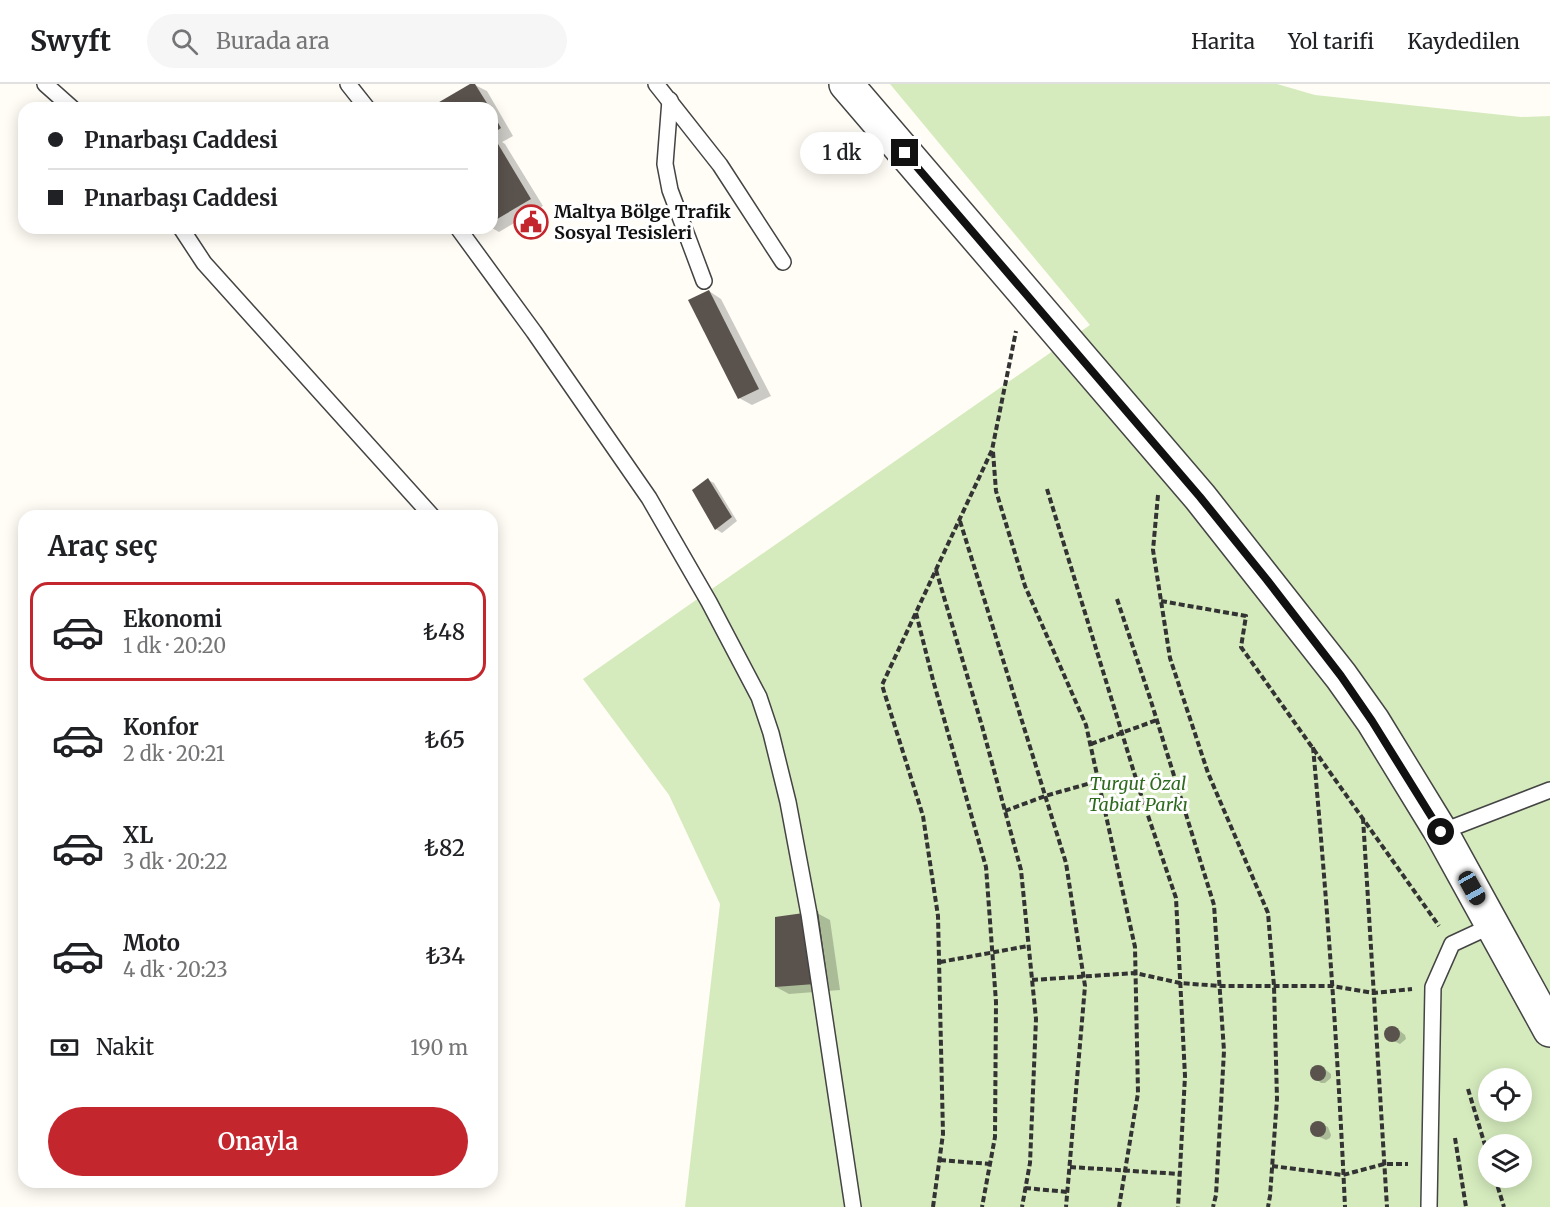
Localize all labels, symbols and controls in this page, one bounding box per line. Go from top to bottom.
search box [147,14,567,68]
text: Swyft [30,23,111,59]
icon: search [168,25,201,58]
text: Burada ara [216,27,330,55]
text: Harita [1191,28,1255,55]
text: Yol tarifi [1288,28,1374,55]
text: Kaydedilen [1407,28,1520,55]
text: Pınarbaşı Caddesi [84,126,278,154]
callout: 1 dk [800,132,884,174]
route end [891,139,918,166]
text: 1 dk [823,140,861,165]
text: Pınarbaşı Caddesi [84,184,278,212]
place label: Maltya Bölge Trafik Sosyal Tesisleri [554,200,731,244]
public building icon: Maltya Bölge Trafik Sosyal Tesisleri [513,204,549,240]
text: Araç seç [48,529,158,563]
icon: car [51,605,105,659]
text: Ekonomi [123,605,222,633]
text: ₺48 [423,618,465,646]
text: 1 dk · 20:20 [123,633,226,658]
icon: car [51,713,105,767]
text: Konfor [123,713,199,741]
text: ₺65 [425,726,465,754]
text: 2 dk · 20:21 [123,741,225,766]
park label: Turgut Özal Tabiat Parkı [1088,772,1188,816]
route start [1427,818,1454,845]
icon: car [51,821,105,875]
text: XL [123,821,153,849]
text: ₺82 [424,834,465,862]
text: 3 dk · 20:22 [123,849,228,874]
car [1455,868,1489,908]
icon: car [51,929,105,983]
text: Moto [123,929,180,957]
text: ₺34 [425,942,465,970]
text: 4 dk · 20:23 [123,957,228,982]
icon: cash [48,1031,81,1064]
text: Nakit [96,1033,154,1061]
text: 190 m [410,1035,468,1060]
map controls [1478,1068,1532,1188]
button: locate [1478,1068,1532,1122]
button: Onayla [48,1107,468,1176]
button: layers [1478,1134,1532,1188]

